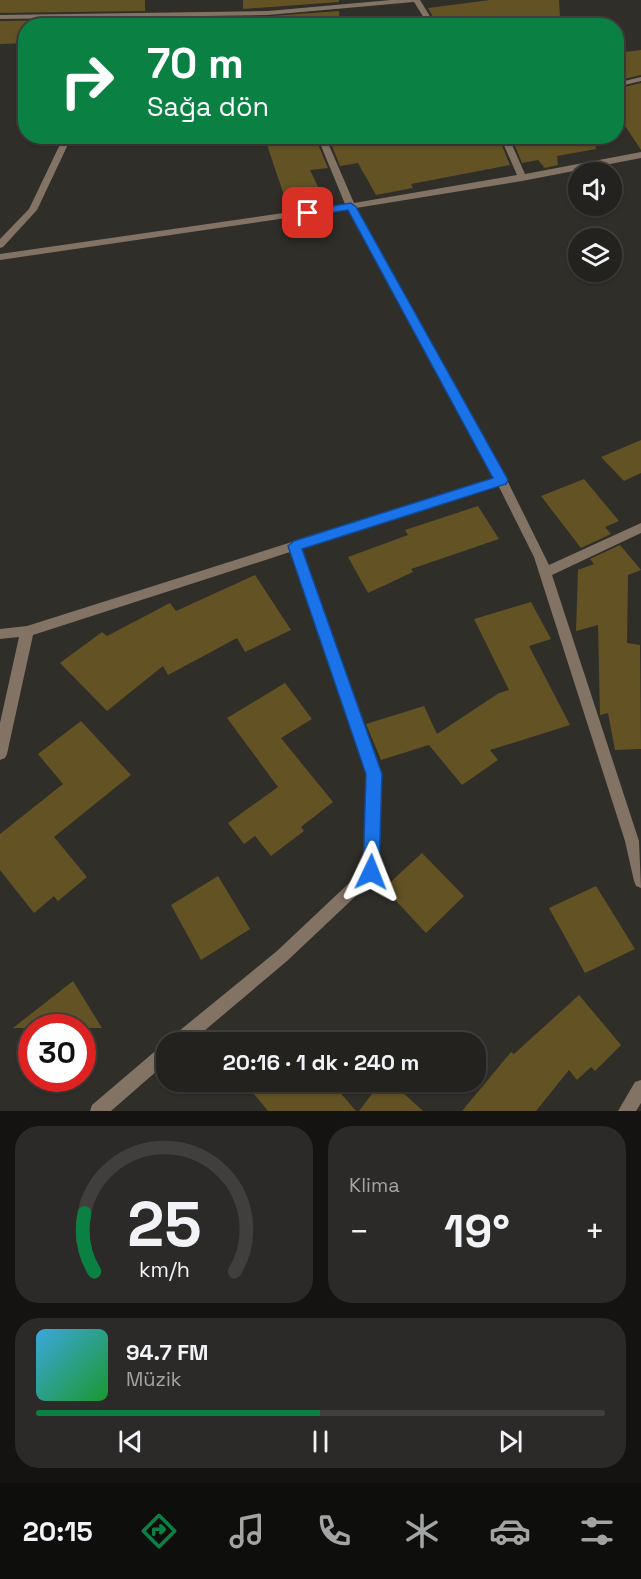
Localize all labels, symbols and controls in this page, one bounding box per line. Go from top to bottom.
text: 70 m [147,37,244,90]
icon: right [48,42,126,120]
text: Sağa dön [147,89,269,124]
map controls [568,162,622,282]
button: sound [568,162,622,216]
pin [282,187,333,238]
icon: arrive [291,196,324,229]
button: layers [568,228,622,282]
position arrow [339,840,403,904]
speed limit sign: 30 [18,1014,96,1092]
text: 20:16 · 1 dk · 240 m [223,1048,419,1076]
text: Klima [349,1172,400,1198]
text: 25 [127,1185,201,1264]
text: 19° [444,1203,510,1260]
text: − [349,1211,369,1253]
text: + [585,1211,605,1253]
text: km/h [138,1256,190,1283]
text: 94.7 FM [126,1338,208,1366]
text: Müzik [126,1366,182,1392]
icon: previous [114,1425,147,1458]
icon: pause [304,1425,337,1458]
icon: next [494,1425,527,1458]
icon: directions [138,1510,180,1552]
icon: music [226,1510,268,1552]
icon: phone [313,1510,355,1552]
icon: climate [401,1510,443,1552]
icon: car [489,1510,531,1552]
icon: filters [576,1510,618,1552]
text: 20:15 [23,1514,93,1549]

